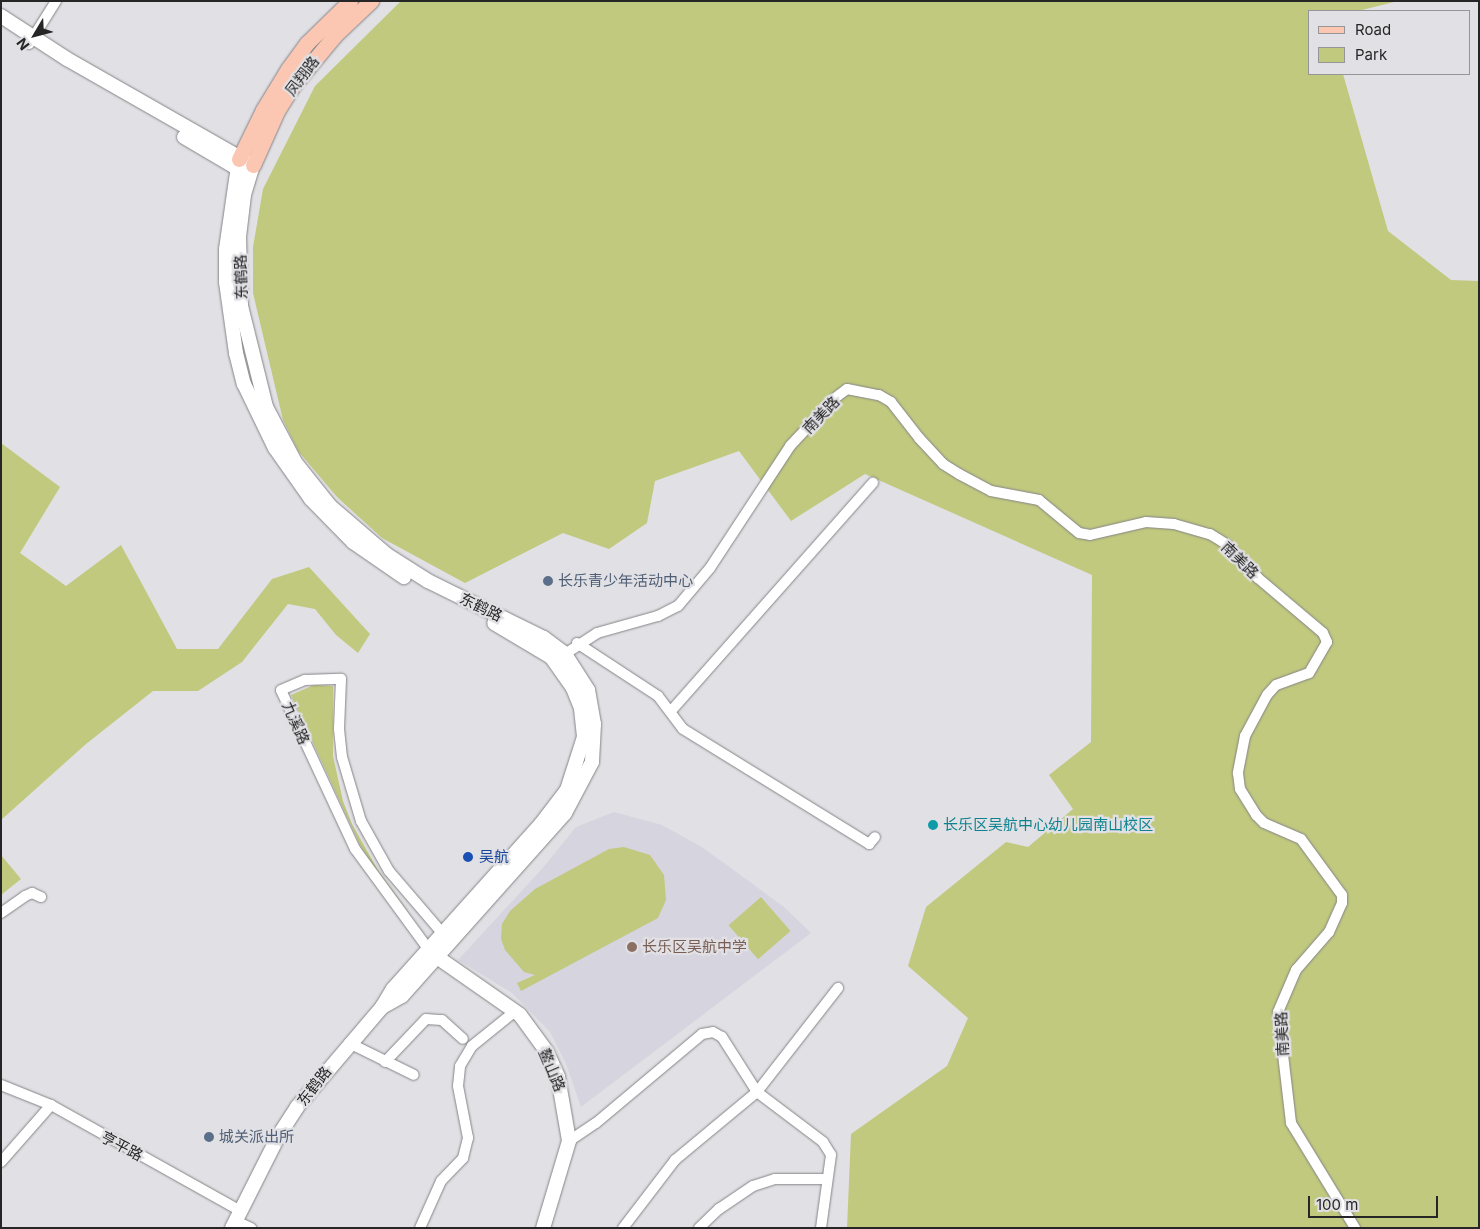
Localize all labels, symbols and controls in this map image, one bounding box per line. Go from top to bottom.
north arrow [10,10,60,60]
legend [1308,10,1470,75]
text: Road [1355,20,1391,39]
text: N [13,35,33,54]
text: Park [1355,45,1387,64]
street label: 凤翔路 [281,53,323,99]
street label: 东鹤路 [231,254,251,300]
street label: 南美路 [799,393,843,437]
street label: 南美路 [1218,538,1262,582]
place label: 长乐青少年活动中心 [558,572,693,590]
marker: 长乐青少年活动中心 [542,575,554,587]
street label: 东鹤路 [457,589,505,625]
street label: 九溪路 [279,699,313,747]
place label: 长乐区吴航中心幼儿园南山校区 [943,816,1153,834]
marker: 长乐区吴航中心幼儿园南山校区 [927,819,939,831]
place label: 吴航 [479,848,509,866]
marker: 吴航 [461,850,475,864]
place label: 长乐区吴航中学 [642,938,747,956]
marker: 长乐区吴航中学 [626,941,638,953]
street label: 南美路 [1272,1011,1292,1057]
street label: 鳌山路 [535,1046,569,1094]
street label: 东鹤路 [293,1063,335,1109]
street label: 亨平路 [98,1127,146,1165]
place label: 城关派出所 [219,1128,294,1146]
marker: 城关派出所 [203,1131,215,1143]
scale bar [1310,1186,1440,1218]
text: 100 m [1316,1195,1358,1214]

